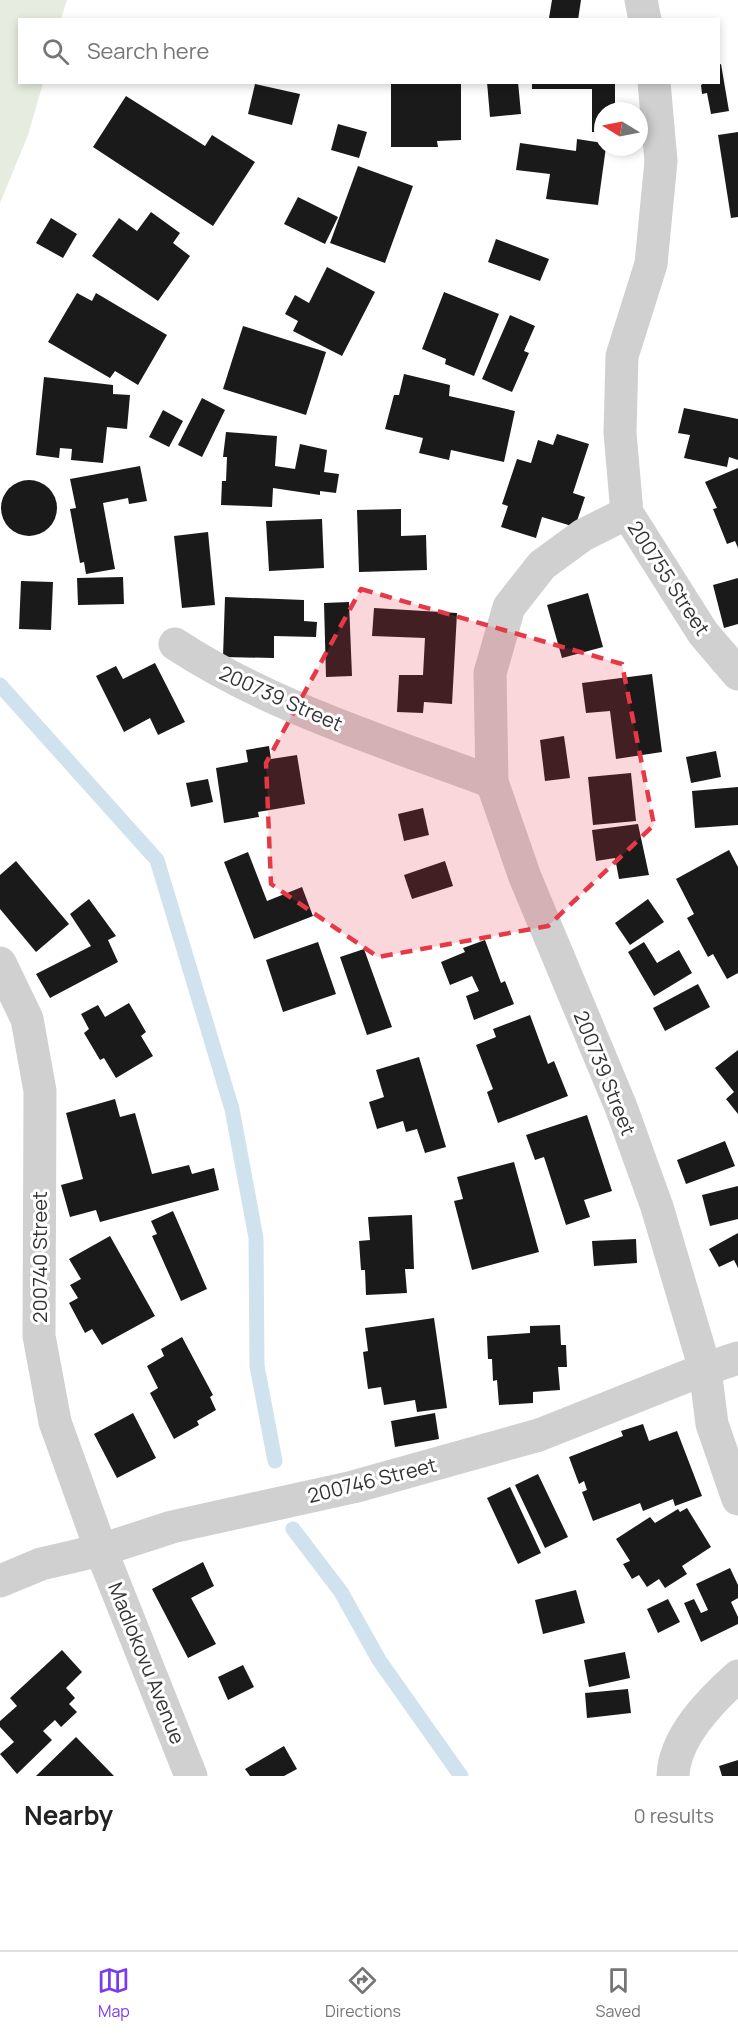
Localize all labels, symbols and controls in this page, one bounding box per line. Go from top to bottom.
search box [18,18,720,84]
icon: search [39,35,72,68]
text: Search here [87,36,209,66]
north arrow [594,102,648,156]
street label: 200755 Street [622,515,716,641]
street label: 200739 Street [215,659,347,737]
street label: 200739 Street [568,1007,642,1139]
street label: 200740 Street [26,1191,53,1323]
street label: 200746 Street [305,1451,439,1509]
street label: Madlokovu Avenue [102,1578,192,1748]
text: Nearby [24,1797,113,1833]
text: 0 results [634,1802,714,1829]
tab: Map [97,1964,130,2022]
tab: Directions [325,1964,401,2022]
tab: Saved [596,1964,641,2022]

